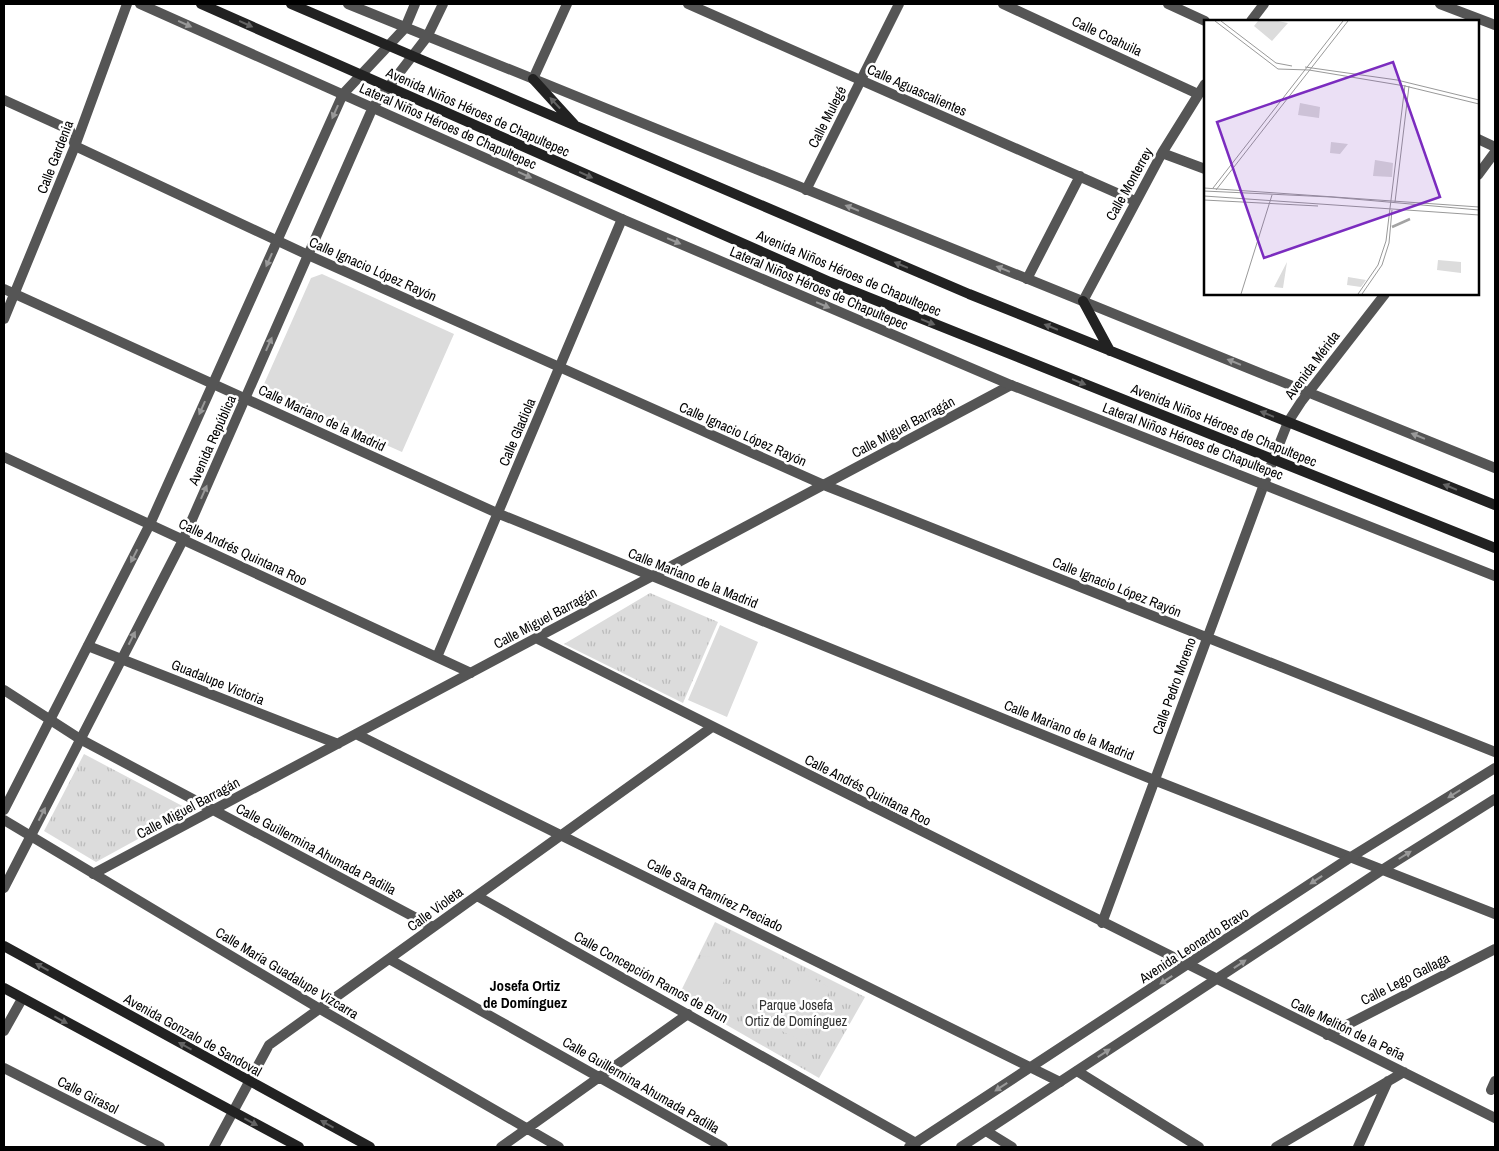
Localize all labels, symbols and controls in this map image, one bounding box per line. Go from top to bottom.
street label: Calle Coahuila [1069,12,1145,60]
one-way arrow [178,20,192,28]
one-way arrow [239,20,253,28]
inset map [1204,20,1479,295]
street label: Calle Aguascalientes [864,60,970,120]
street label: Avenida Niños Héroes de Chapultepec [383,63,573,161]
street label: Lateral Niños Héroes de Chapultepec [357,79,540,173]
street label: Calle Mulegé [804,83,850,151]
one-way arrow [549,97,561,109]
one-way arrow [331,105,339,119]
street label: Calle Gardenia [33,117,77,196]
street label: Calle Monterrey [1101,144,1157,224]
one-way arrow [518,171,532,179]
one-way arrow [579,171,593,179]
one-way arrow [844,204,859,212]
street label: Avenida Niños Héroes de Chapultepec [753,225,944,320]
street label: Calle Ignacio López Rayón [306,233,440,305]
one-way arrow [667,237,681,245]
street label: Lateral Niños Héroes de Chapultepec [727,242,911,334]
one-way arrow [264,253,272,267]
one-way arrow [893,261,908,269]
one-way arrow [995,265,1010,272]
one-way arrow [816,301,830,309]
one-way arrow [921,318,936,326]
one-way arrow [1043,323,1058,331]
street label: Avenida Mérida [1280,327,1344,404]
one-way arrow [266,337,274,351]
one-way arrow [1227,358,1242,366]
one-way arrow [1072,378,1087,386]
street label: Avenida Niños Héroes de Chapultepec [1127,379,1320,471]
street label: Calle Mariano de la Madrid [255,381,389,455]
street label: Avenida República [184,392,240,489]
street label: Calle Miguel Barragán [848,392,958,462]
street label: Calle Gladiola [495,395,540,469]
street label: Calle Ignacio López Rayón [676,398,810,470]
street label: Lateral Niños Héroes de Chapultepec [1100,398,1286,484]
one-way arrow [198,401,206,415]
one-way arrow [1260,409,1274,417]
one-way arrow [1410,432,1425,440]
one-way arrow [1442,483,1457,491]
one-way arrow [200,485,208,499]
street label: Calle Andrés Quintana Roo [176,514,310,590]
street label: Calle Mariano de la Madrid [625,544,761,612]
one-way arrow [130,549,138,563]
street label: Calle Ignacio López Rayón [1050,553,1184,621]
street label: Calle Miguel Barragán [490,583,600,653]
one-way arrow [128,631,136,646]
street label: Calle Pedro Moreno [1148,635,1200,737]
street label: Guadalupe Victoria [169,655,268,709]
street label: Calle Mariano de la Madrid [1001,696,1137,764]
street label: Calle Andrés Quintana Roo [802,750,934,830]
street label: Calle Miguel Barragán [133,773,243,843]
one-way arrow [1447,789,1460,799]
street label: Calle Guillermina Ahumada Padilla [233,799,400,899]
one-way arrow [38,807,46,821]
one-way arrow [1398,851,1412,860]
street label: Calle Sara Ramírez Preciado [644,854,786,936]
one-way arrow [1309,876,1323,885]
street label: Calle Violeta [403,882,467,935]
street label: Avenida Leonardo Bravo [1135,903,1252,988]
street label: Calle María Guadalupe Vizcarra [212,923,362,1023]
street label: Calle Concepción Ramos de Brun [571,927,731,1027]
street label: Calle Lego Gallaga [1357,949,1453,1009]
one-way arrow [1233,959,1247,969]
one-way arrow [36,963,49,972]
district label: Josefa Ortiz de Domínguez [483,975,567,1013]
one-way arrow [1159,975,1173,985]
street label: Avenida Gonzalo de Sandoval [120,989,265,1080]
street label: Calle Melitón de la Peña [1288,993,1409,1065]
park label: Parque Josefa Ortiz de Domínguez [745,996,848,1030]
one-way arrow [54,1016,69,1024]
street label: Calle Guillermina Ahumada Padilla [559,1033,723,1138]
one-way arrow [178,1041,191,1050]
one-way arrow [1098,1049,1111,1058]
street label: Calle Girasol [54,1072,122,1118]
one-way arrow [994,1083,1007,1092]
one-way arrow [244,1117,258,1126]
one-way arrow [320,1120,334,1128]

